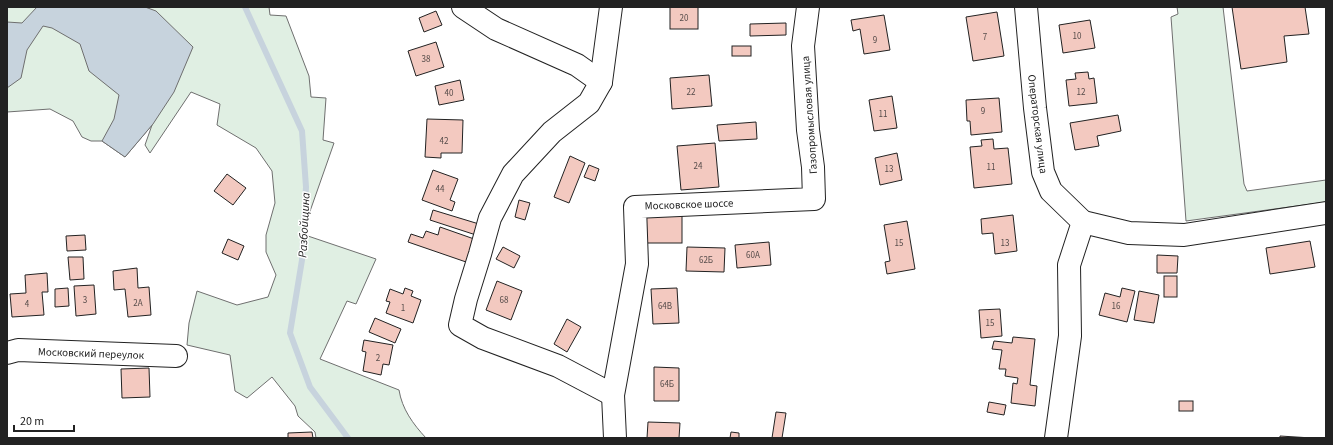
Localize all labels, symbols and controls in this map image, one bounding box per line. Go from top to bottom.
house number: 20 [680,12,689,25]
house number: 10 [1073,30,1082,43]
house number: 7 [983,31,988,44]
house number: 9 [873,34,878,47]
house number: 38 [422,53,431,66]
street label: Газопромысловая улица [798,55,821,174]
street label: Операторская улица [1024,74,1051,174]
house number: 22 [687,86,696,99]
house number: 12 [1077,86,1086,99]
house number: 40 [445,87,454,100]
house number: 9 [981,105,986,118]
house number: 11 [879,108,887,121]
house number: 42 [440,135,449,148]
house number: 24 [694,160,703,173]
house number: 11 [987,161,995,174]
house number: 13 [885,163,894,176]
house number: 44 [436,183,445,196]
water label: Разбойщина [294,191,315,258]
street label: Московское шоссе [644,195,734,214]
house number: 15 [895,237,904,250]
house number: 13 [1001,237,1010,250]
house number: 60А [746,249,760,262]
house number: 62Б [699,254,713,267]
house number: 3 [83,294,88,307]
house number: 68 [500,294,509,307]
house number: 2А [133,297,143,310]
house number: 4 [25,298,30,311]
house number: 64В [658,300,672,313]
house number: 16 [1112,300,1121,313]
house number: 1 [401,302,405,315]
house number: 15 [986,317,995,330]
street label: Московский переулок [38,344,145,363]
house number: 2 [376,352,381,365]
house number: 64Б [660,378,674,391]
scale bar [14,407,74,433]
text: 20 m [20,413,44,430]

